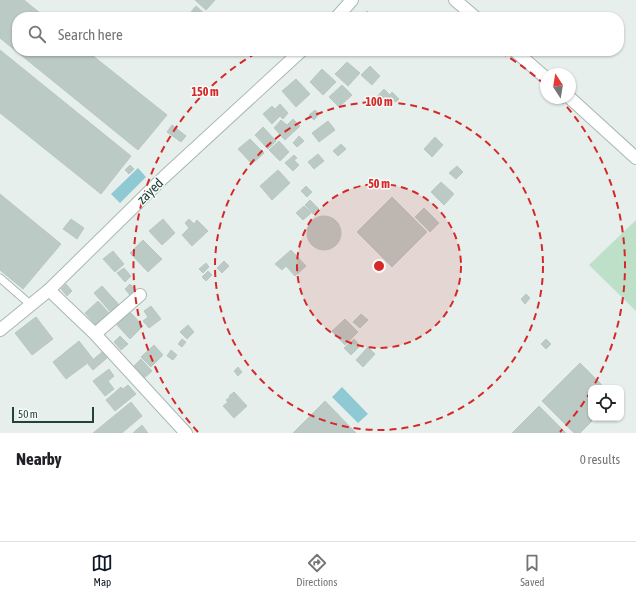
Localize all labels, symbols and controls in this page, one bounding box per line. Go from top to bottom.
search box [12,12,624,56]
icon: search [26,23,48,45]
text: Search here [58,26,123,43]
north arrow [540,68,576,104]
text: 150 m [191,85,219,99]
text: 100 m [365,95,393,109]
street label: zayed [134,175,166,207]
text: 50 m [368,177,390,191]
centre of rings [372,259,386,273]
map controls [588,385,624,421]
button: locate [588,385,624,421]
scale bar [12,405,94,424]
text: 50 m [18,408,38,420]
text: Nearby [16,449,62,469]
text: 0 results [580,452,620,467]
tab: Map [91,552,113,588]
tab: Directions [296,552,337,588]
tab: Saved [520,552,545,588]

